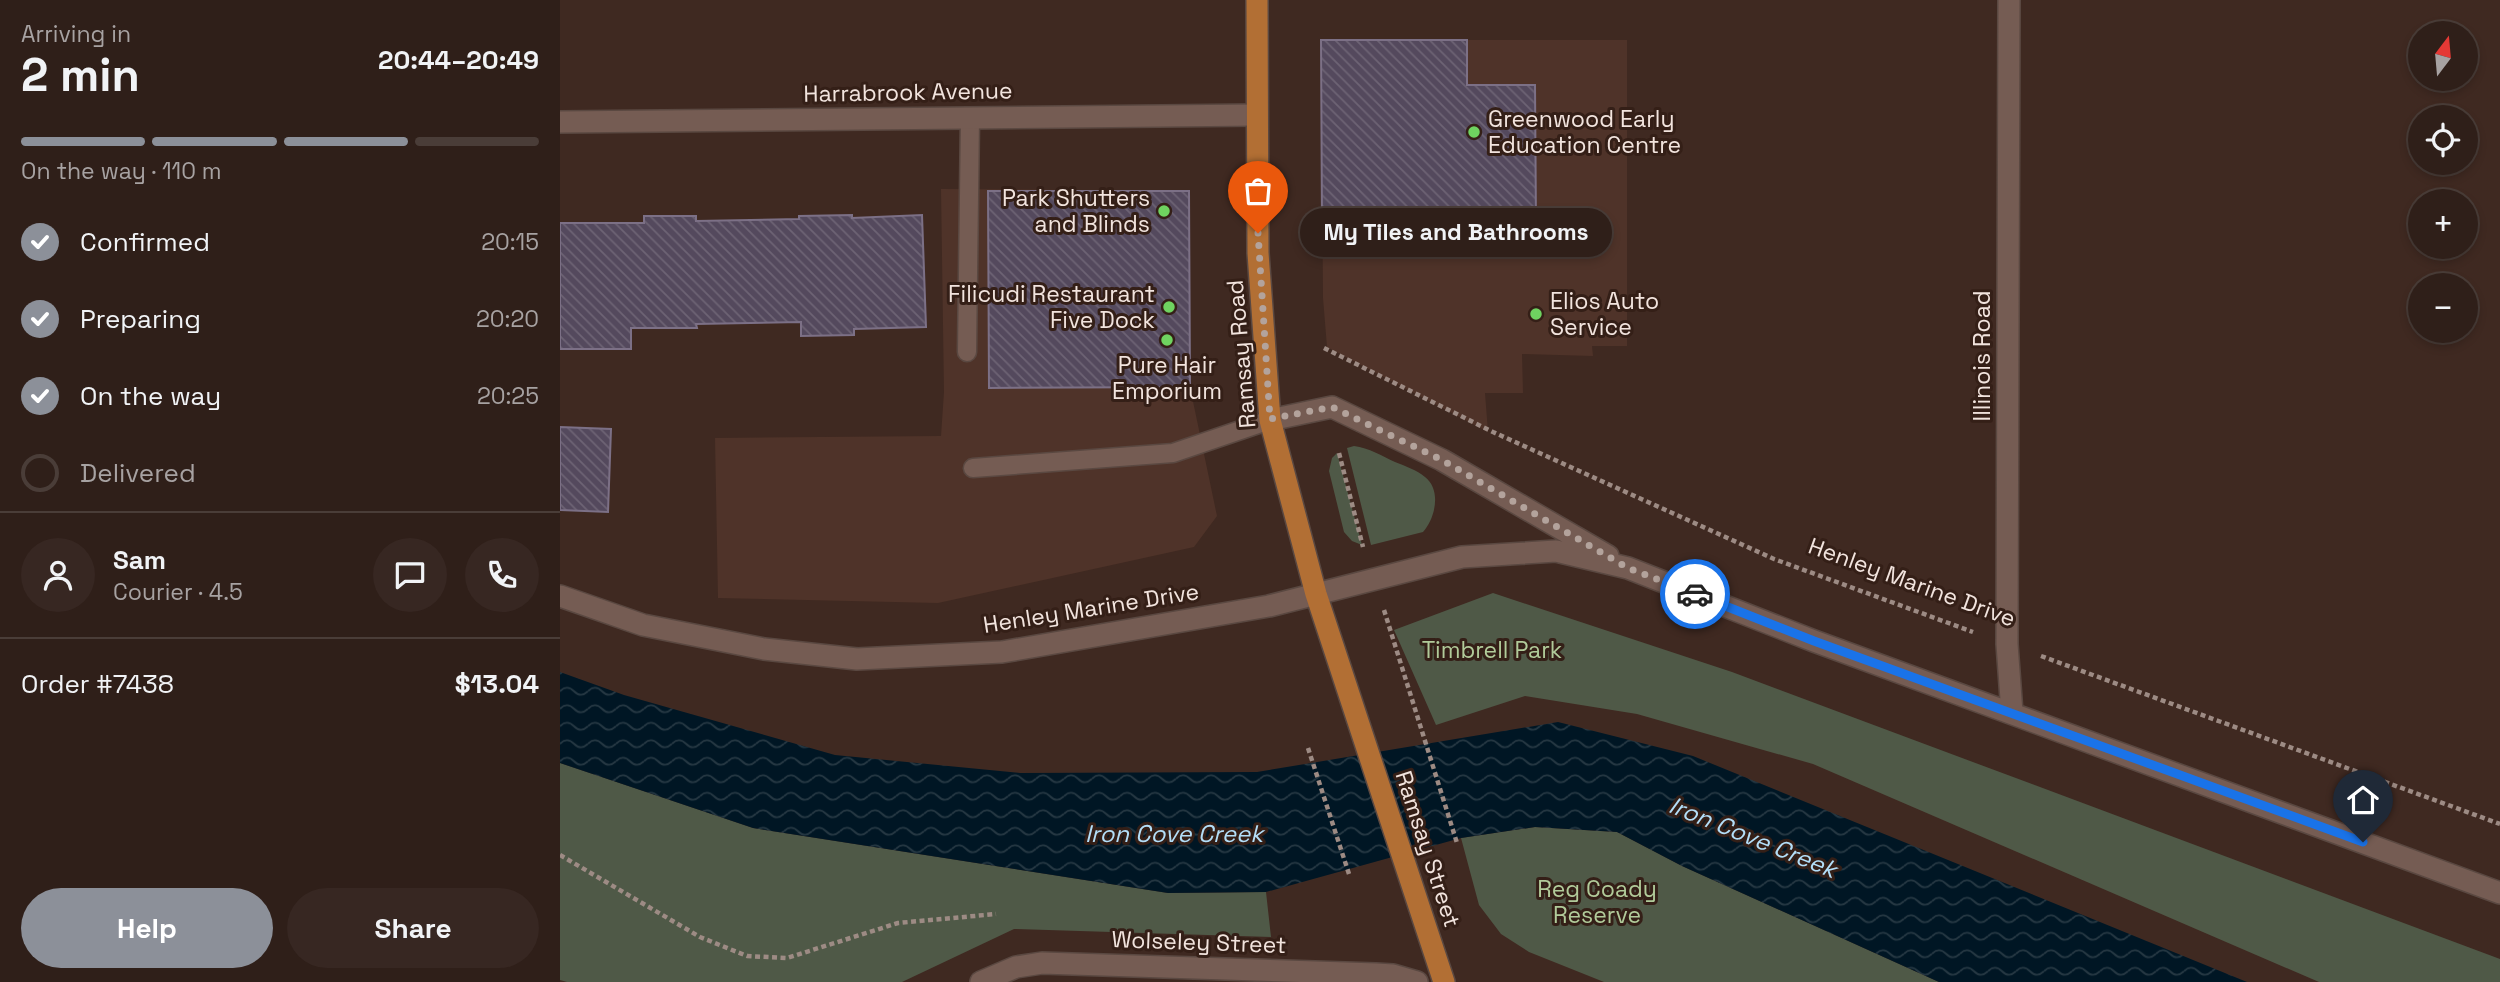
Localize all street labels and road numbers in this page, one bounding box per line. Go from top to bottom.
street label: Harrabrook Avenue [803,75,1013,109]
street label: Ramsay Road [1220,279,1262,429]
street label: Illinois Road [1967,291,1997,421]
street label: Henley Marine Drive [1804,531,2020,633]
street label: Henley Marine Drive [981,576,1201,640]
street label: Ramsay Street [1389,767,1467,931]
street label: Wolseley Street [1111,924,1287,960]

